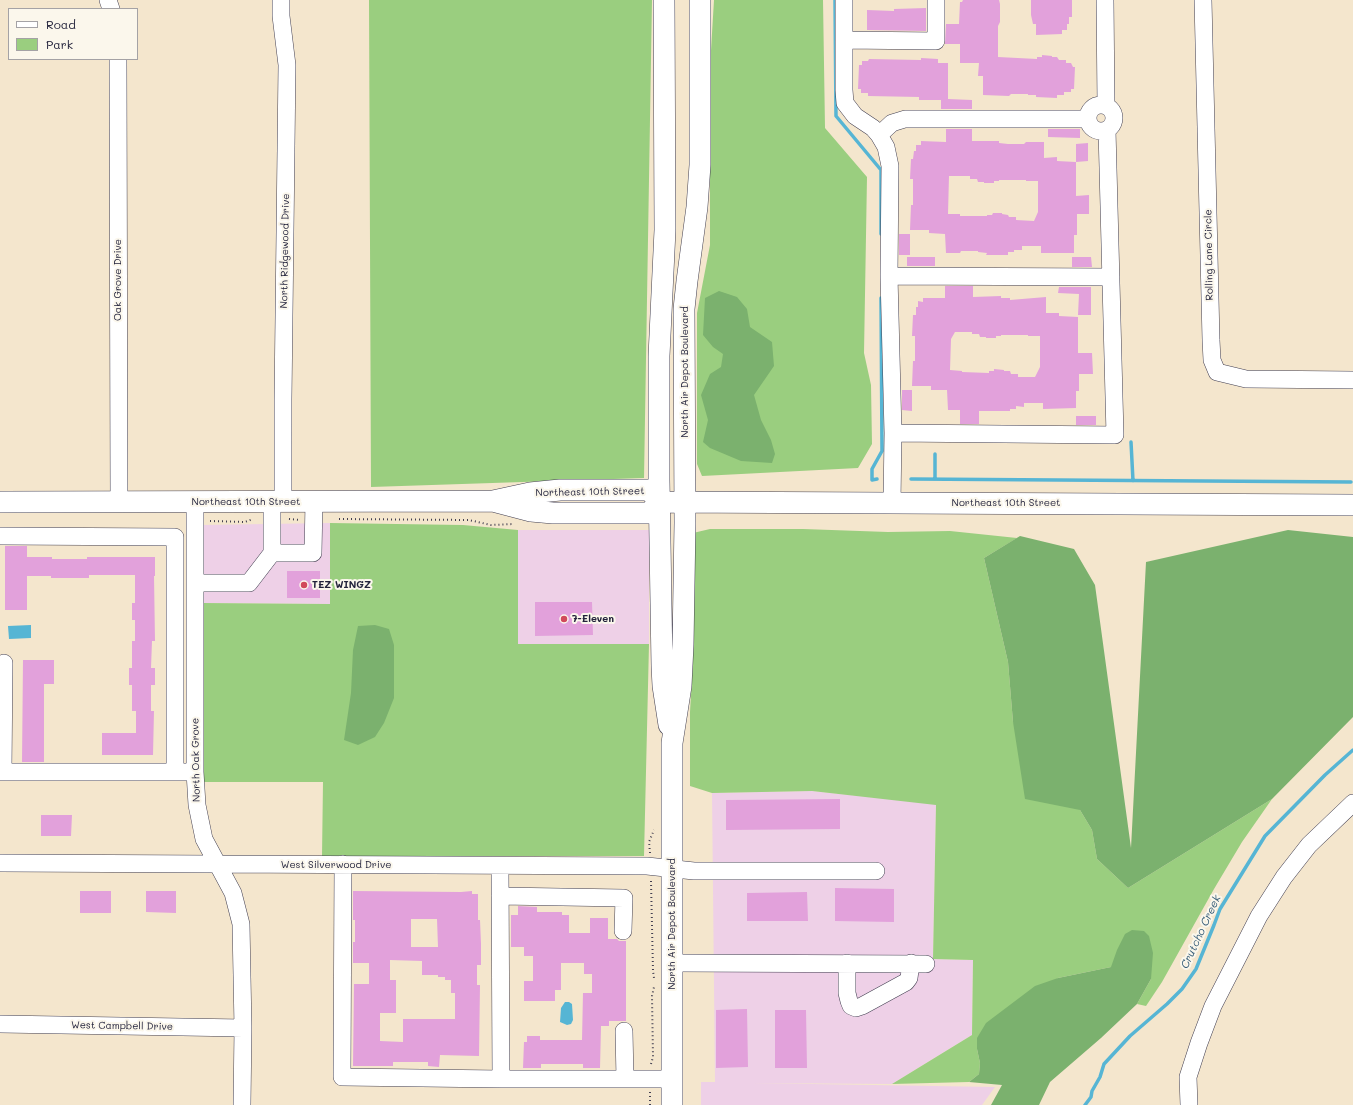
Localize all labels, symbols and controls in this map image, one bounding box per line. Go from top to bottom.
legend [8,8,138,60]
text: Road [46,16,76,32]
text: Park [46,36,73,52]
street label: North Ridgewood Drive [278,193,292,309]
street label: Rolling Lane Circle [1202,209,1216,301]
street label: Oak Grove Drive [112,239,124,321]
street label: North Air Depot Boulevard [679,306,691,438]
street label: Northeast 10th Street [535,485,645,499]
street label: Northeast 10th Street [192,496,300,508]
street label: Northeast 10th Street [952,497,1060,509]
place label: TEZ WINGZ [312,579,371,591]
marker: TEZ WINGZ [299,580,309,590]
place label: 7-Eleven [572,613,614,625]
marker: 7-Eleven [559,614,569,624]
street label: North Oak Grove [189,718,203,802]
street label: North Air Depot Boulevard [666,858,678,990]
street label: West Silverwood Drive [281,859,391,871]
water label: Crutcho Creek [1178,893,1224,971]
street label: West Campbell Drive [71,1019,173,1033]

